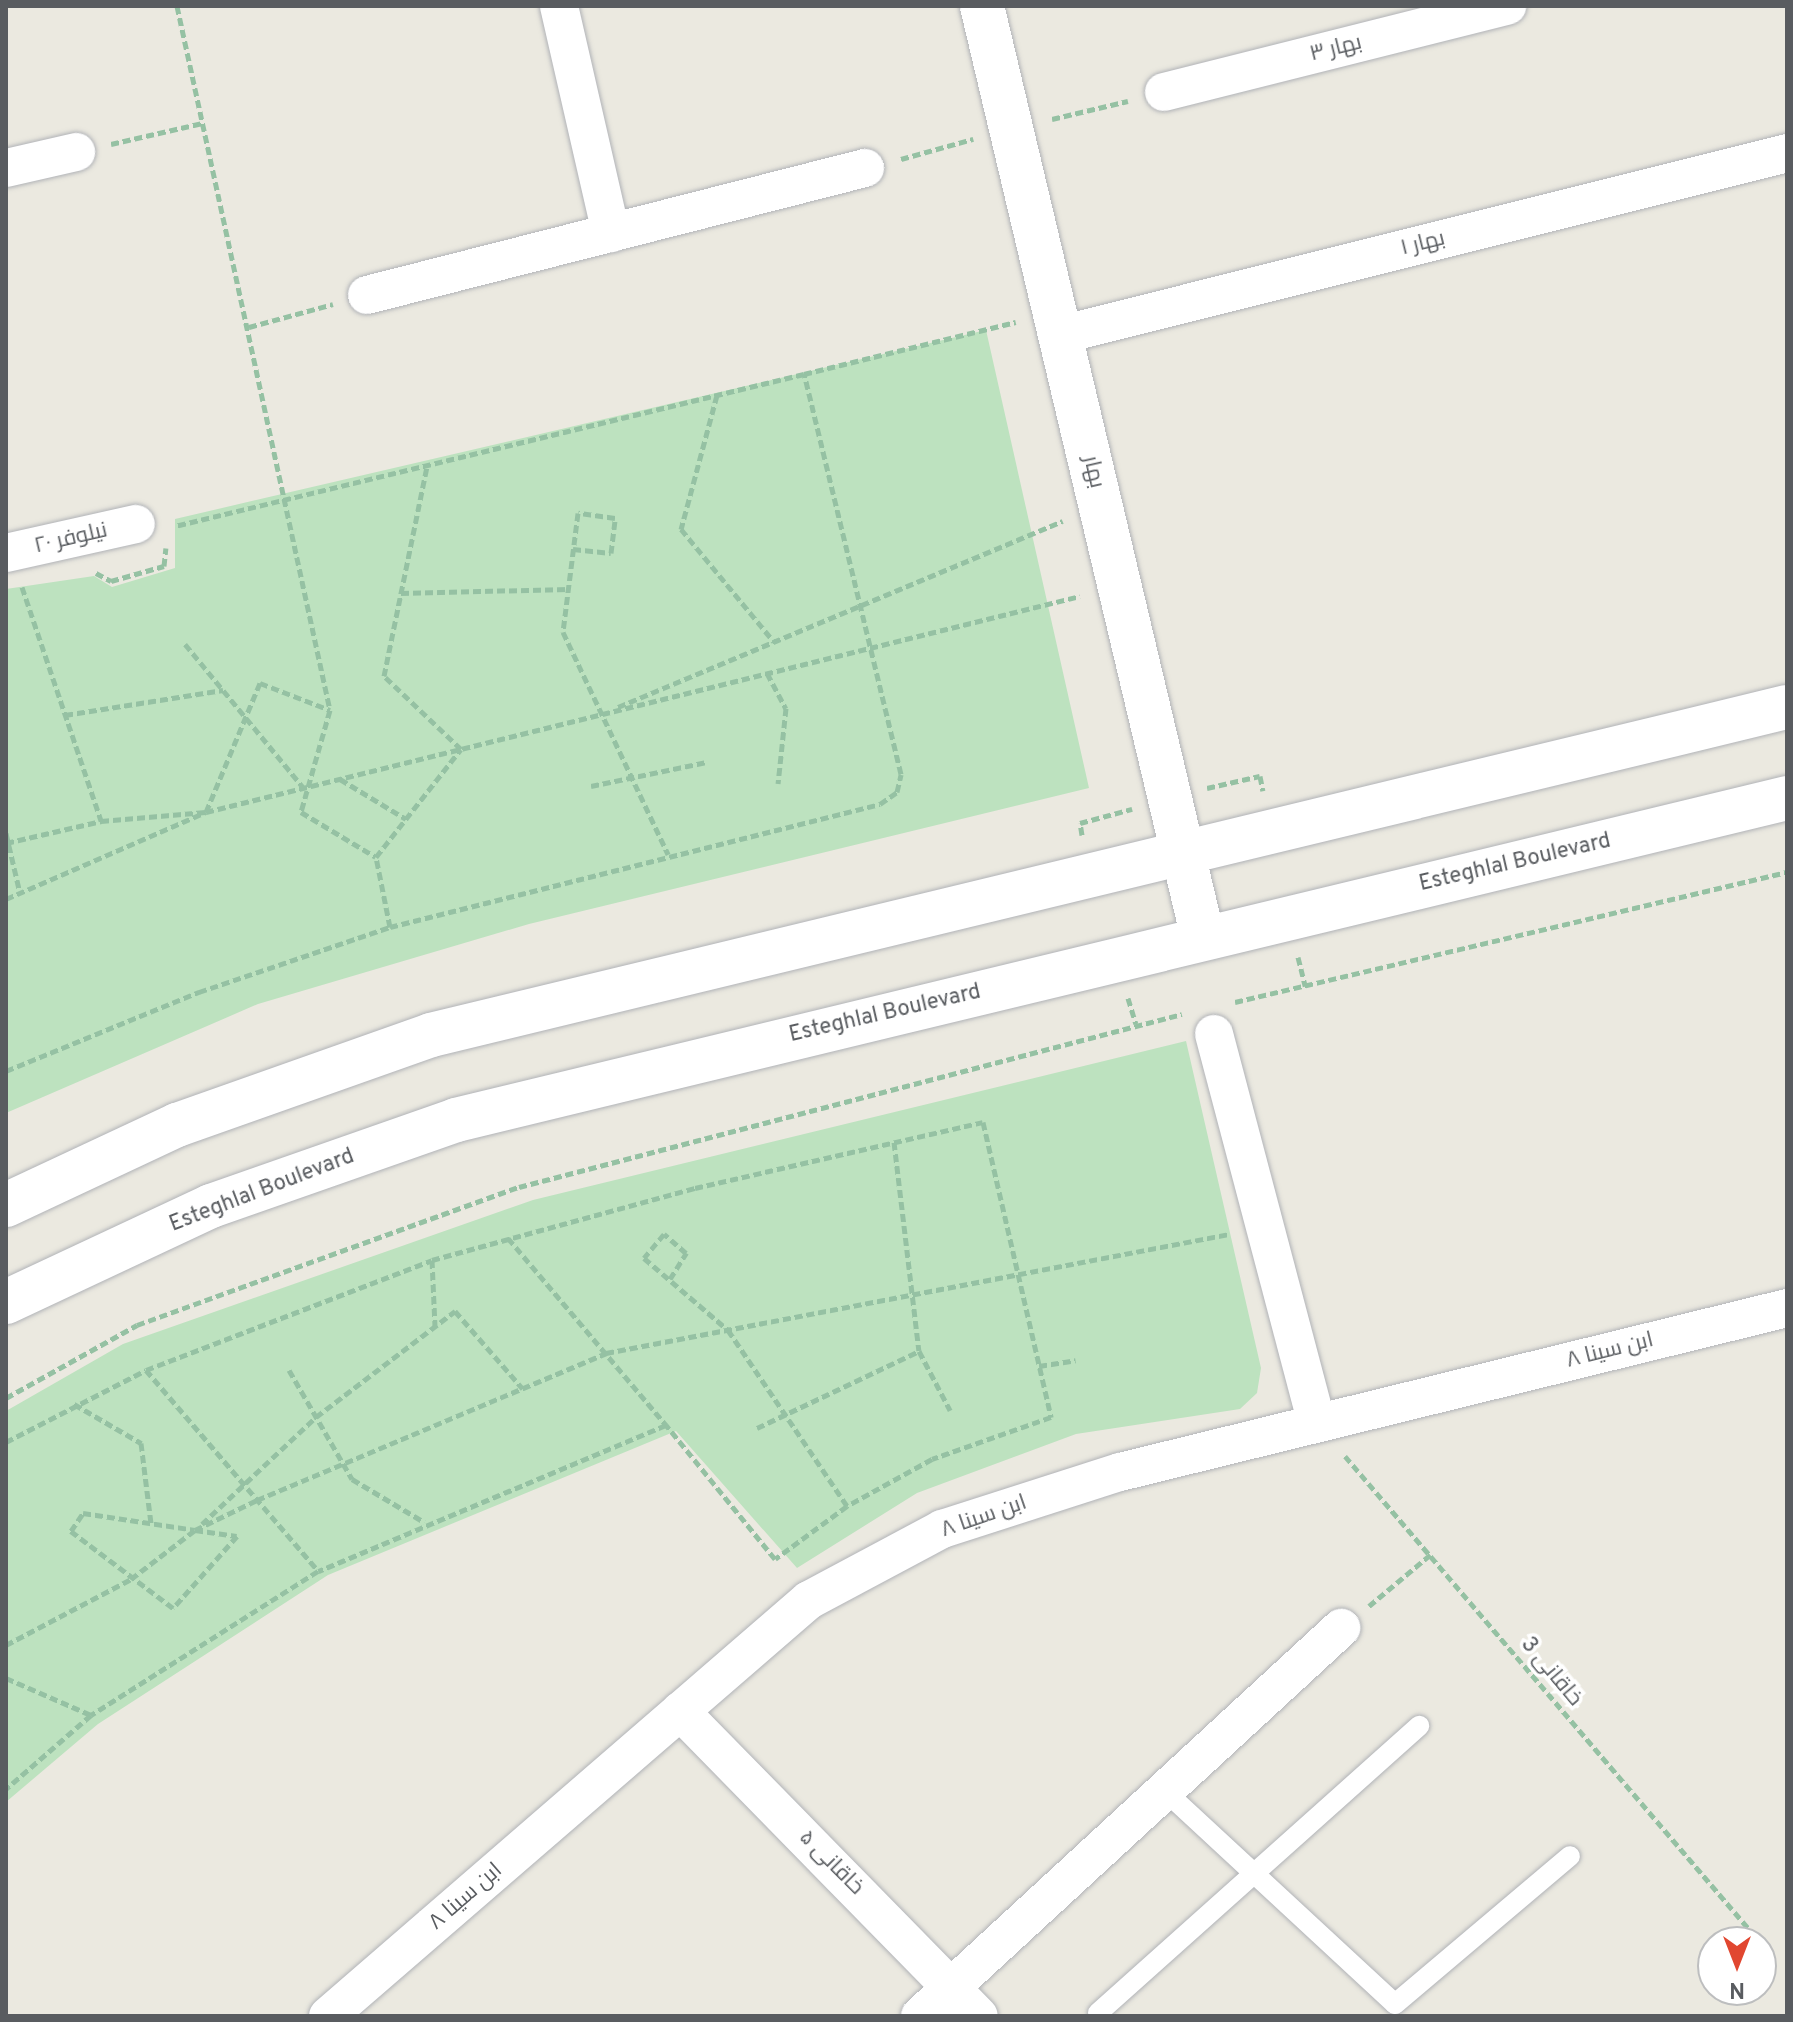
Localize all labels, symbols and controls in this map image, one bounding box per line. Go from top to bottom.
street label: بهار ۳ [1307,30,1365,68]
street label: بهار ۱ [1398,226,1448,262]
street label: بهار [1076,453,1110,491]
street label: نیلوفر ۲۰ [32,518,110,560]
street label: Esteghlal Boulevard [1417,828,1613,898]
street label: Esteghlal Boulevard [787,979,983,1049]
street label: Esteghlal Boulevard [166,1144,358,1238]
street label: ابن سینا ۸ [1564,1327,1656,1375]
street label: ابن سینا ۸ [938,1490,1030,1544]
street label: خاقانی 3 [1514,1632,1588,1712]
street label: خاقانی ۵ [793,1825,869,1901]
street label: ابن سینا ۸ [424,1858,508,1936]
north arrow [1697,1926,1777,2006]
text: N [1729,1975,1745,2002]

